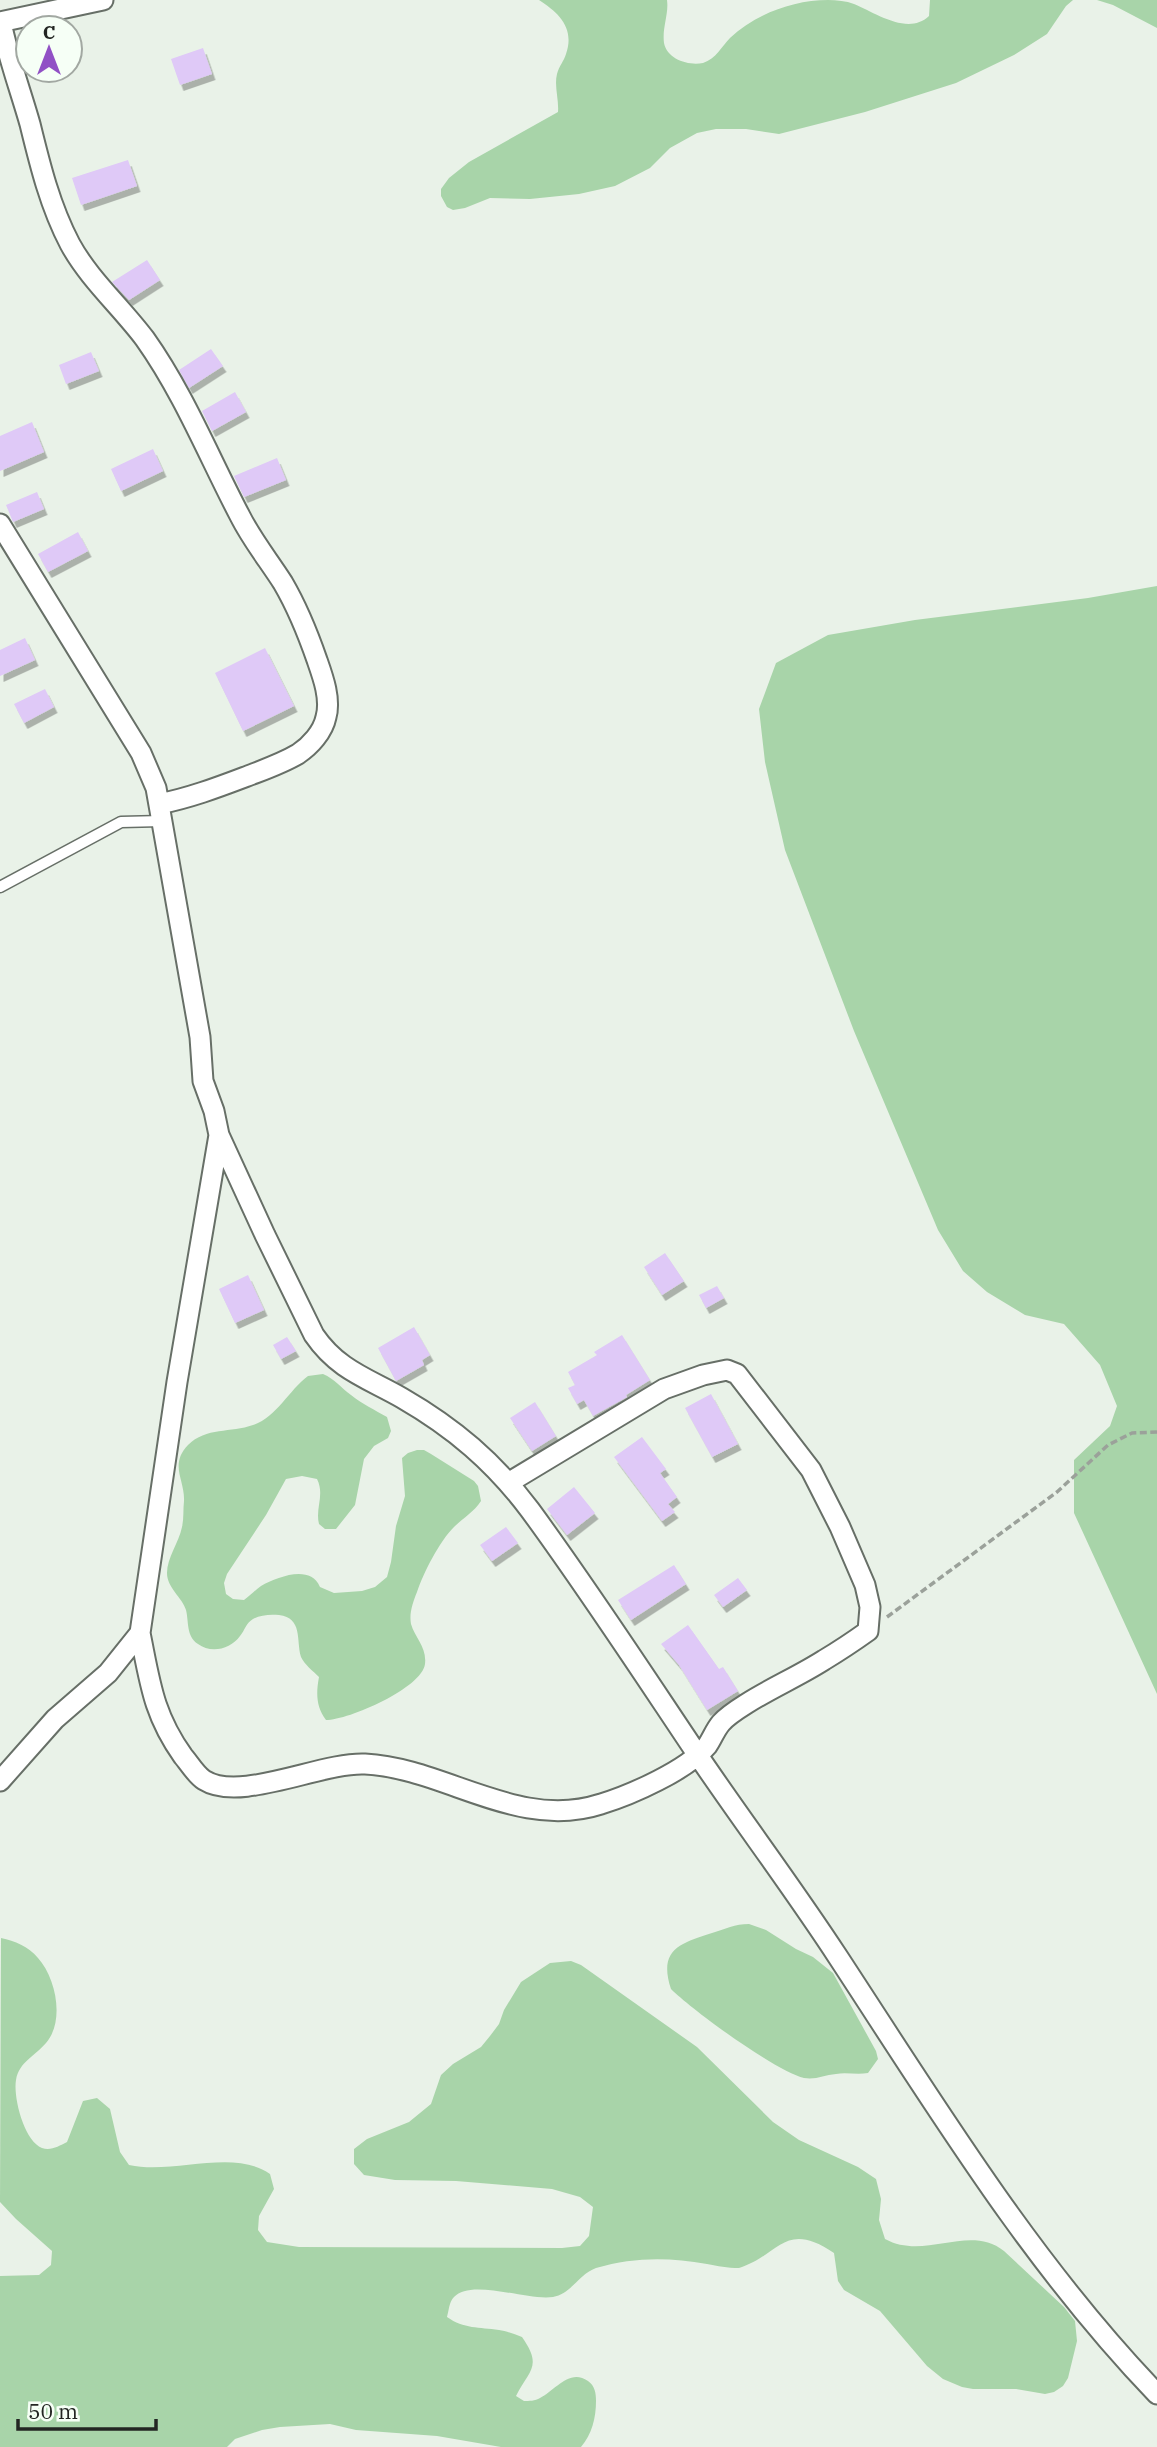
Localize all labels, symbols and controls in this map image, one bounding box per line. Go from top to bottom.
north arrow [14,14,84,84]
text: С [43,20,55,44]
scale bar [18,2388,156,2432]
text: 50 m [28,2397,78,2425]

